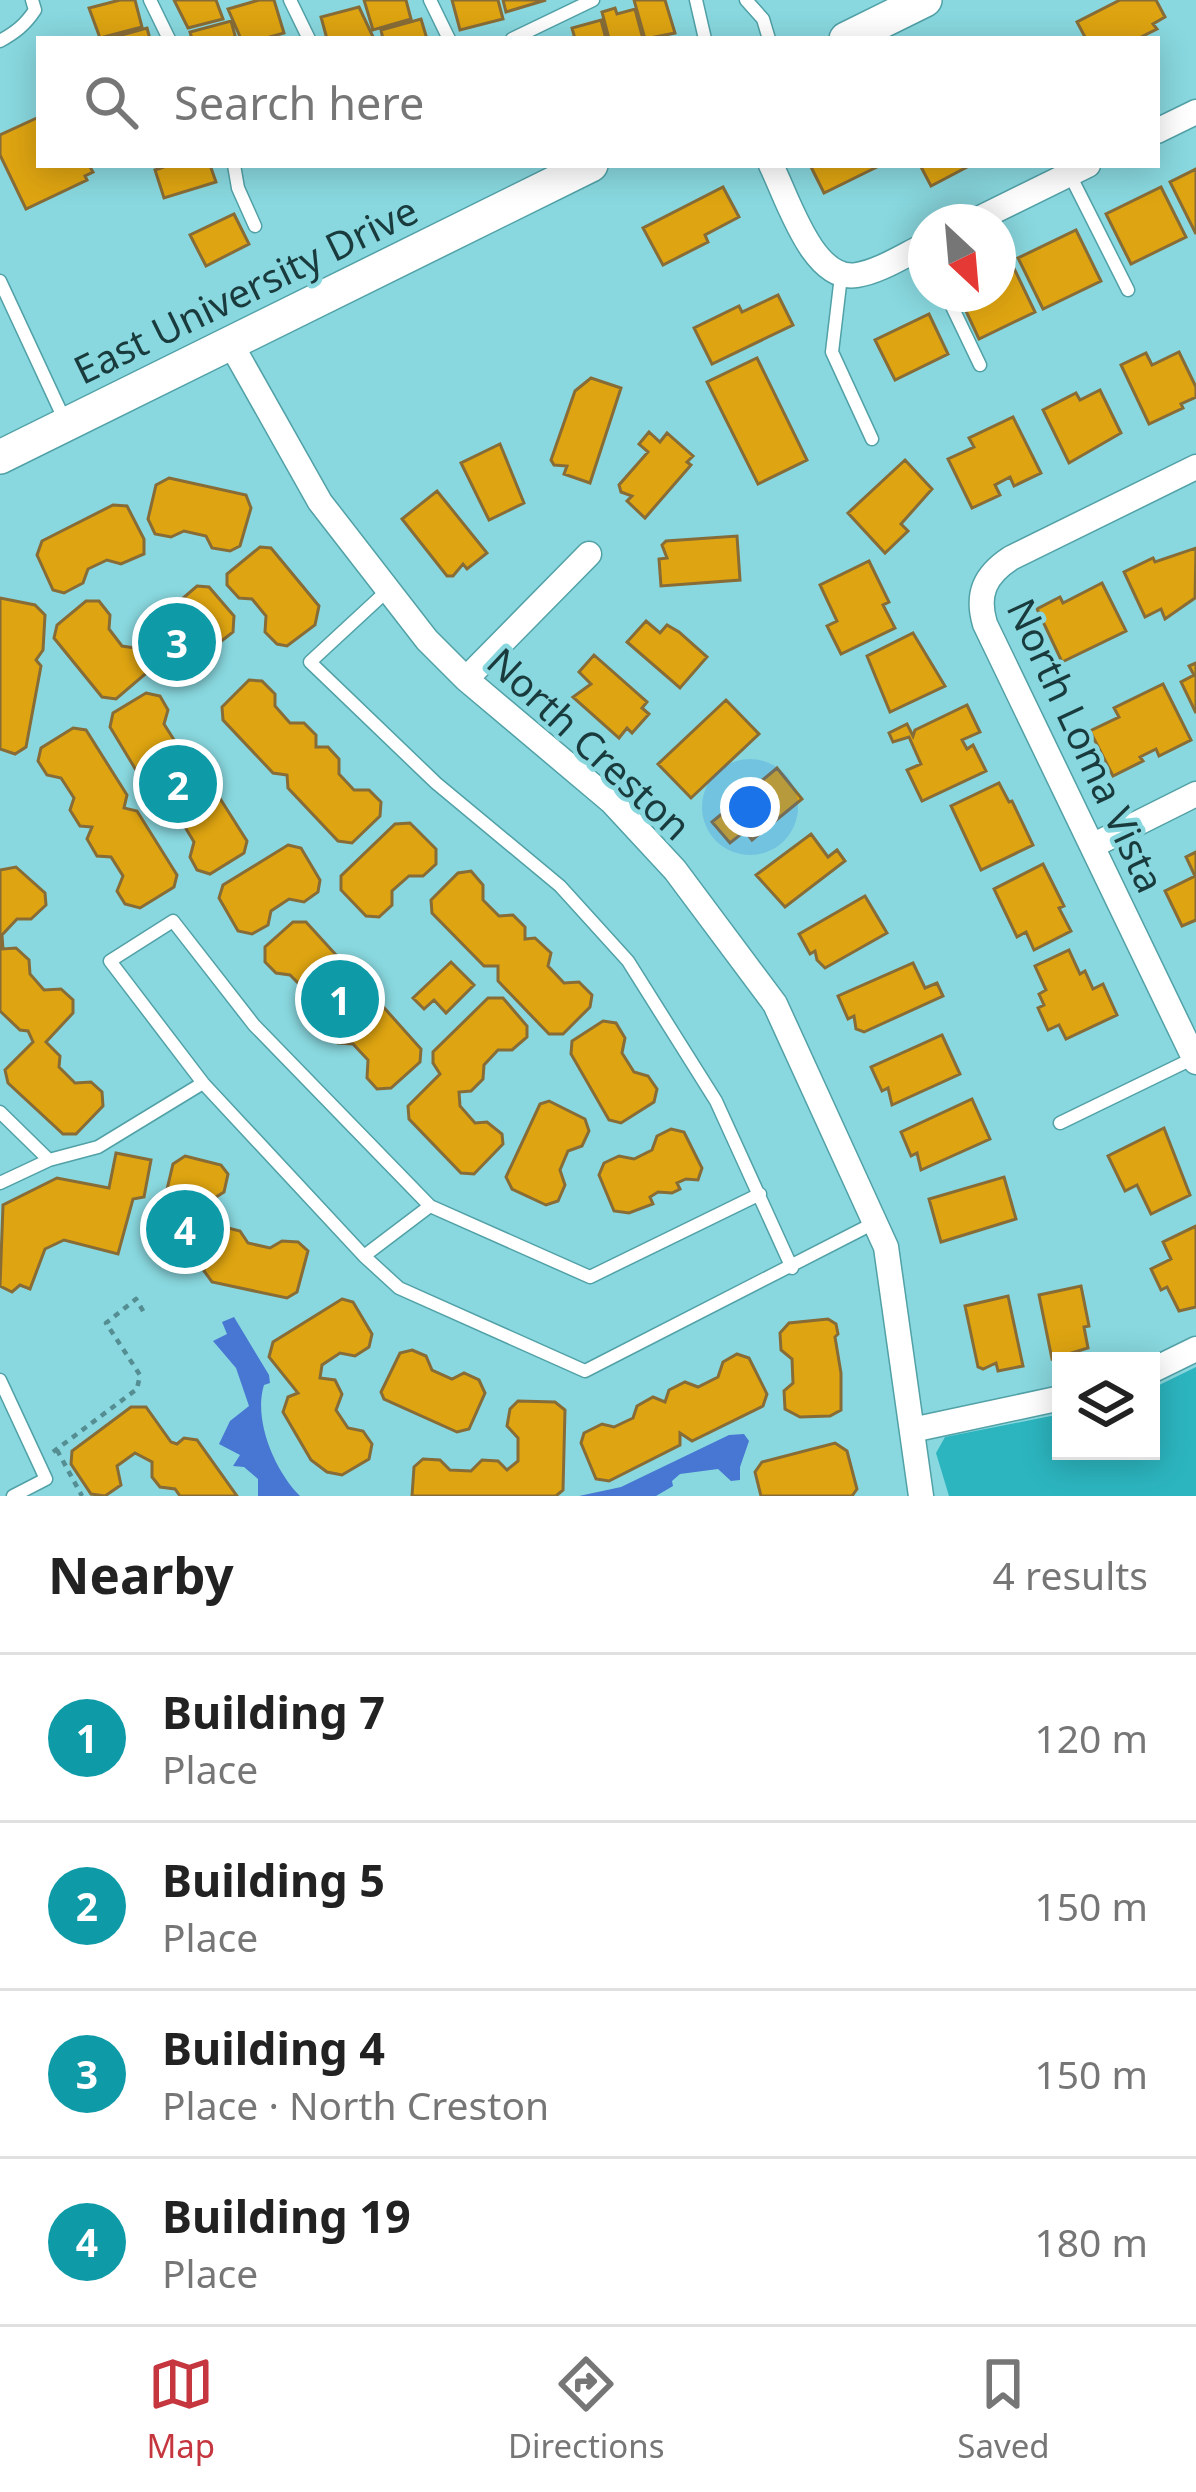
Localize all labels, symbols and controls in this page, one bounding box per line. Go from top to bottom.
search box [36,36,1160,168]
icon: search [78,69,144,135]
text: Search here [174,72,424,133]
street label: East University Drive [64,183,426,395]
north arrow [908,204,1016,312]
street label: North Loma Vista [996,590,1178,900]
pin: 3 [138,597,216,687]
street label: North Creston [477,635,703,851]
pin: 2 [139,739,217,829]
your location [720,777,780,837]
pin: 1 [301,954,379,1044]
pin: 4 [146,1184,224,1274]
map controls [1052,1352,1160,1460]
button: layers [1052,1352,1160,1460]
text: Nearby [48,1539,234,1609]
text: 4 results [993,1548,1148,1601]
text: Building 7 [162,1681,385,1742]
text: 1 [76,1711,98,1764]
text: 120 m [1034,1711,1148,1764]
text: Place [162,1742,258,1795]
text: Building 5 [162,1849,385,1910]
text: 2 [76,1879,98,1932]
text: 150 m [1034,1879,1148,1932]
text: Place [162,1910,258,1963]
text: Building 4 [162,2017,385,2078]
text: 3 [76,2047,98,2100]
text: 150 m [1034,2047,1148,2100]
text: Place · North Creston [162,2078,549,2131]
text: Building 19 [162,2185,411,2246]
text: 4 [76,2215,98,2268]
text: 180 m [1034,2215,1148,2268]
text: Place [162,2246,258,2299]
tab: Map [146,2351,215,2468]
tab: Directions [508,2351,665,2468]
tab: Saved [957,2351,1050,2468]

